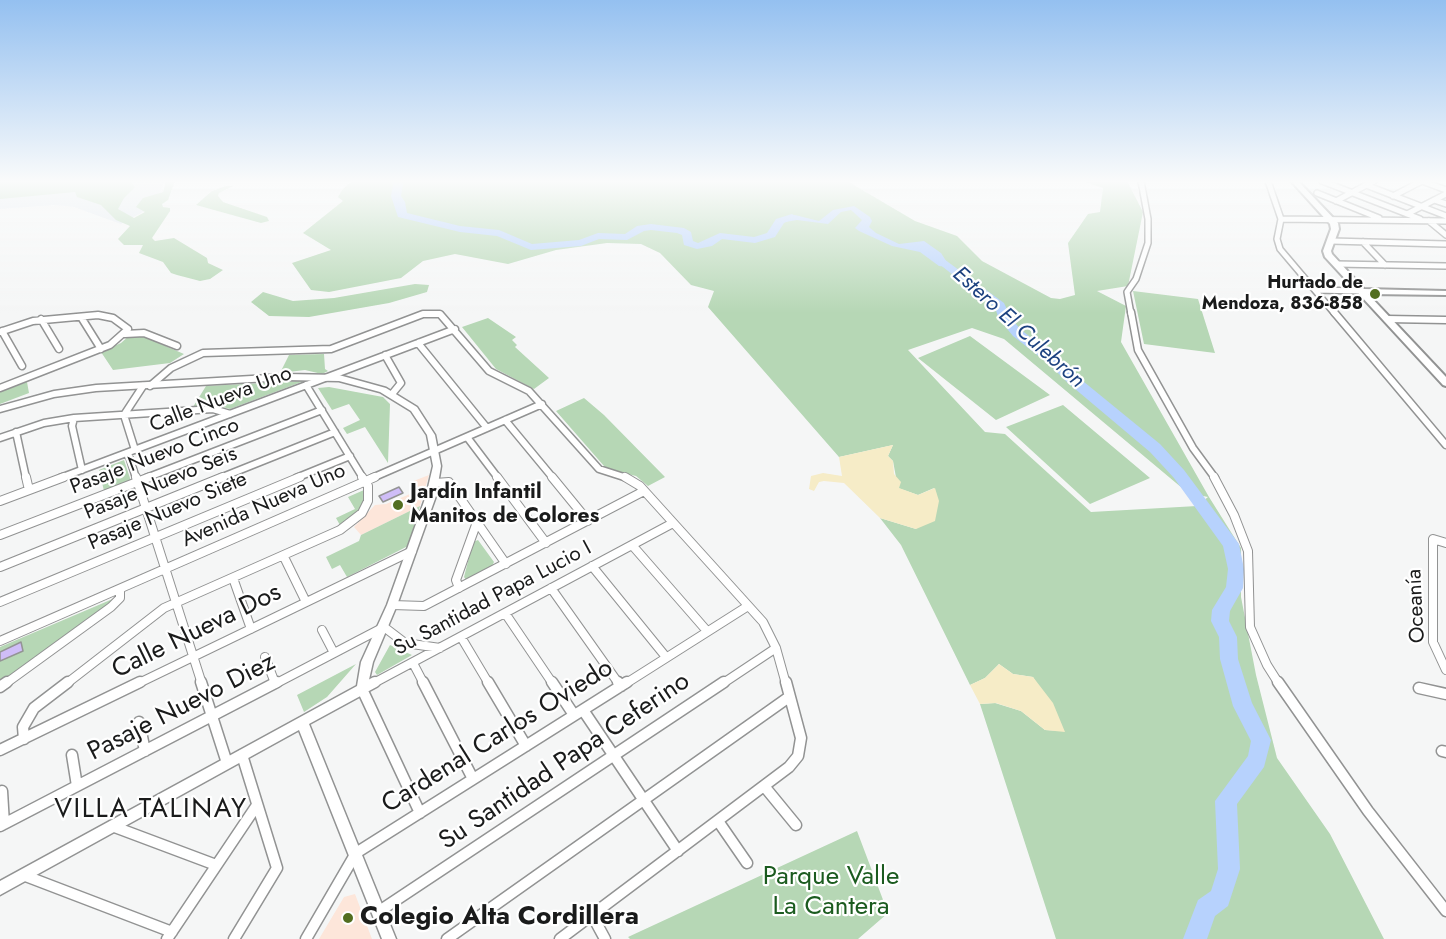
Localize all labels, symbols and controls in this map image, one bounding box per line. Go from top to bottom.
water label: Estero El Culebrón [946,262,1090,394]
place label: Hurtado de Mendoza, 836-858 [1202,273,1363,316]
marker: Hurtado de Mendoza, 836-858 [1368,287,1382,301]
street label: Calle Nueva Uno [146,361,296,439]
street label: Pasaje Nuevo Cinco [67,413,243,501]
street label: Pasaje Nuevo Seis [81,442,241,526]
street label: Avenida Nueva Uno [178,459,350,553]
street label: Pasaje Nuevo Siete [85,467,251,557]
place label: Jardín Infantil Manitos de Colores [410,480,599,530]
marker: Jardín Infantil Manitos de Colores [391,498,405,512]
street label: Su Santidad Papa Lucio I [390,536,596,662]
street label: Oceanía [1402,568,1432,644]
street label: Calle Nueva Dos [107,578,287,686]
street label: Pasaje Nuevo Diez [83,647,281,769]
street label: Cardenal Carlos Oviedo [377,653,619,821]
street label: Su Santidad Papa Ceferino [434,666,696,858]
district label: VILLA TALINAY [54,794,248,826]
park label: Parque Valle La Cantera [763,862,899,924]
place label: Colegio Alta Cordillera [360,902,639,934]
marker: Colegio Alta Cordillera [341,911,355,925]

